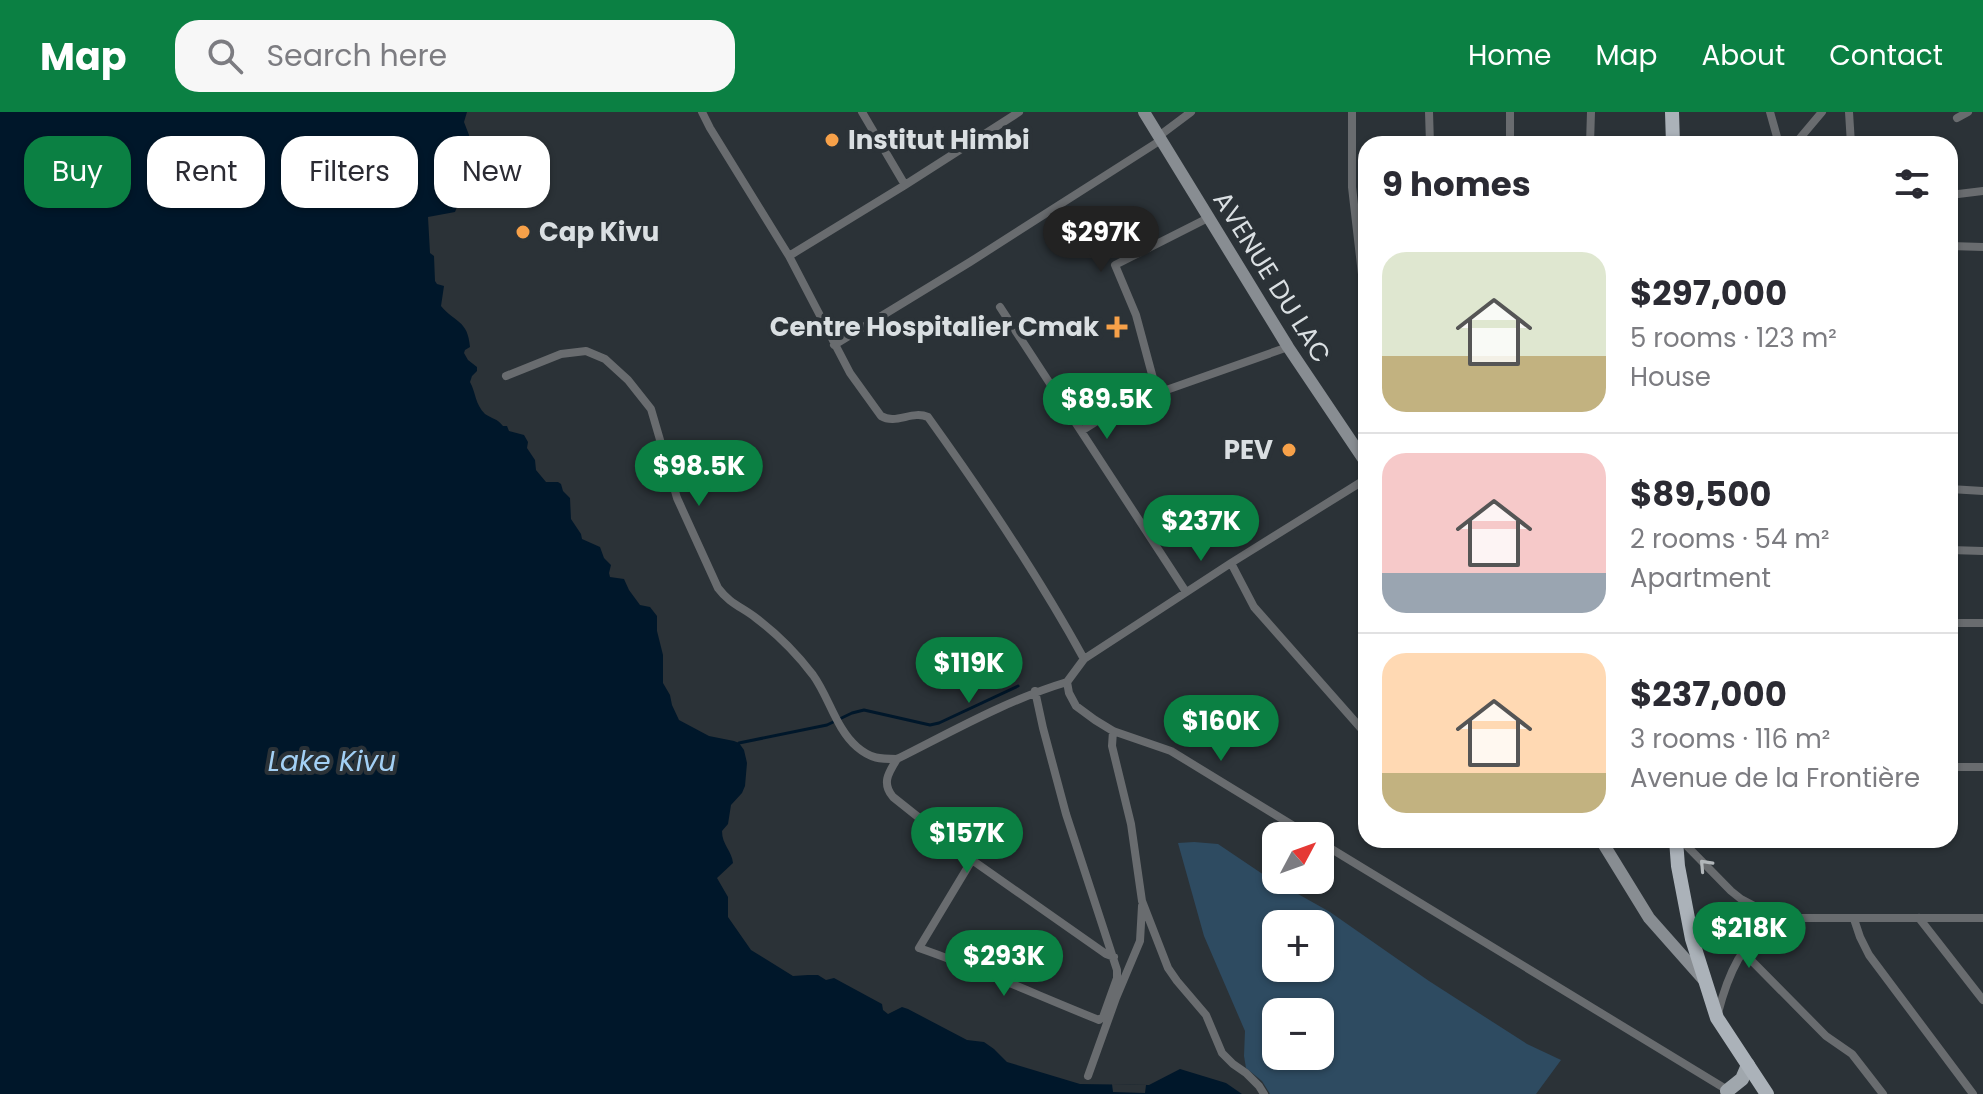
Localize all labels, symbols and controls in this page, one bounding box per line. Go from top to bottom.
search box [175,20,735,92]
text: Map [40,30,127,83]
icon: search [203,34,247,78]
text: Search here [267,34,447,77]
text: Home [1468,36,1551,75]
text: Map [1595,36,1657,75]
text: About [1701,36,1785,75]
text: Contact [1829,36,1943,75]
place label: Institut Himbi [848,122,1030,158]
marker: Institut Himbi [823,131,841,149]
chip: Buy [24,136,131,208]
chip: Rent [147,136,265,208]
chip: Filters [281,136,418,208]
chip: New [434,136,550,208]
text: 9 homes [1382,160,1531,208]
icon: filters [1890,162,1934,206]
street label: AVENUE DU LAC [1205,184,1339,370]
pin: $297K [1045,206,1157,274]
place label: Cap Kivu [539,214,659,250]
text: $297K [1061,214,1141,250]
marker: Cap Kivu [514,223,532,241]
text: $297,000 [1630,269,1787,317]
icon: home [1446,284,1542,380]
place label: Centre Hospitalier Cmak [770,309,1099,345]
marker: Centre Hospitalier Cmak [1106,316,1128,338]
text: 5 rooms · 123 m² [1630,320,1837,356]
text: House [1630,359,1711,395]
pin: $89.5K [1042,373,1172,441]
text: $89.5K [1061,381,1153,417]
place label: PEV [1224,432,1273,468]
pin: $98.5K [634,440,764,508]
marker: PEV [1280,441,1298,459]
text: $98.5K [653,448,745,484]
text: $89,500 [1630,470,1772,518]
icon: home [1446,485,1542,581]
pin: $237K [1145,495,1257,563]
text: $237K [1161,503,1241,539]
text: 2 rooms · 54 m² [1630,521,1830,557]
text: Apartment [1630,560,1771,596]
pin: $119K [913,637,1025,705]
text: $119K [934,645,1004,681]
text: $237,000 [1630,670,1787,718]
icon: home [1446,685,1542,781]
pin: $160K [1165,695,1277,763]
text: $160K [1182,703,1260,739]
text: 3 rooms · 116 m² [1630,721,1830,757]
water label: Lake Kivu [268,742,396,781]
text: Avenue de la Frontière [1630,760,1920,796]
pin: $157K [911,807,1023,875]
text: $157K [929,815,1005,851]
north arrow [1262,822,1334,894]
map controls [1262,822,1334,1070]
one-way arrow [1699,860,1714,874]
pin: $218K [1693,902,1805,970]
button: + [1262,910,1334,982]
text: $218K [1711,910,1787,946]
pin: $293K [948,930,1060,998]
text: $293K [963,938,1045,974]
button: − [1262,998,1334,1070]

